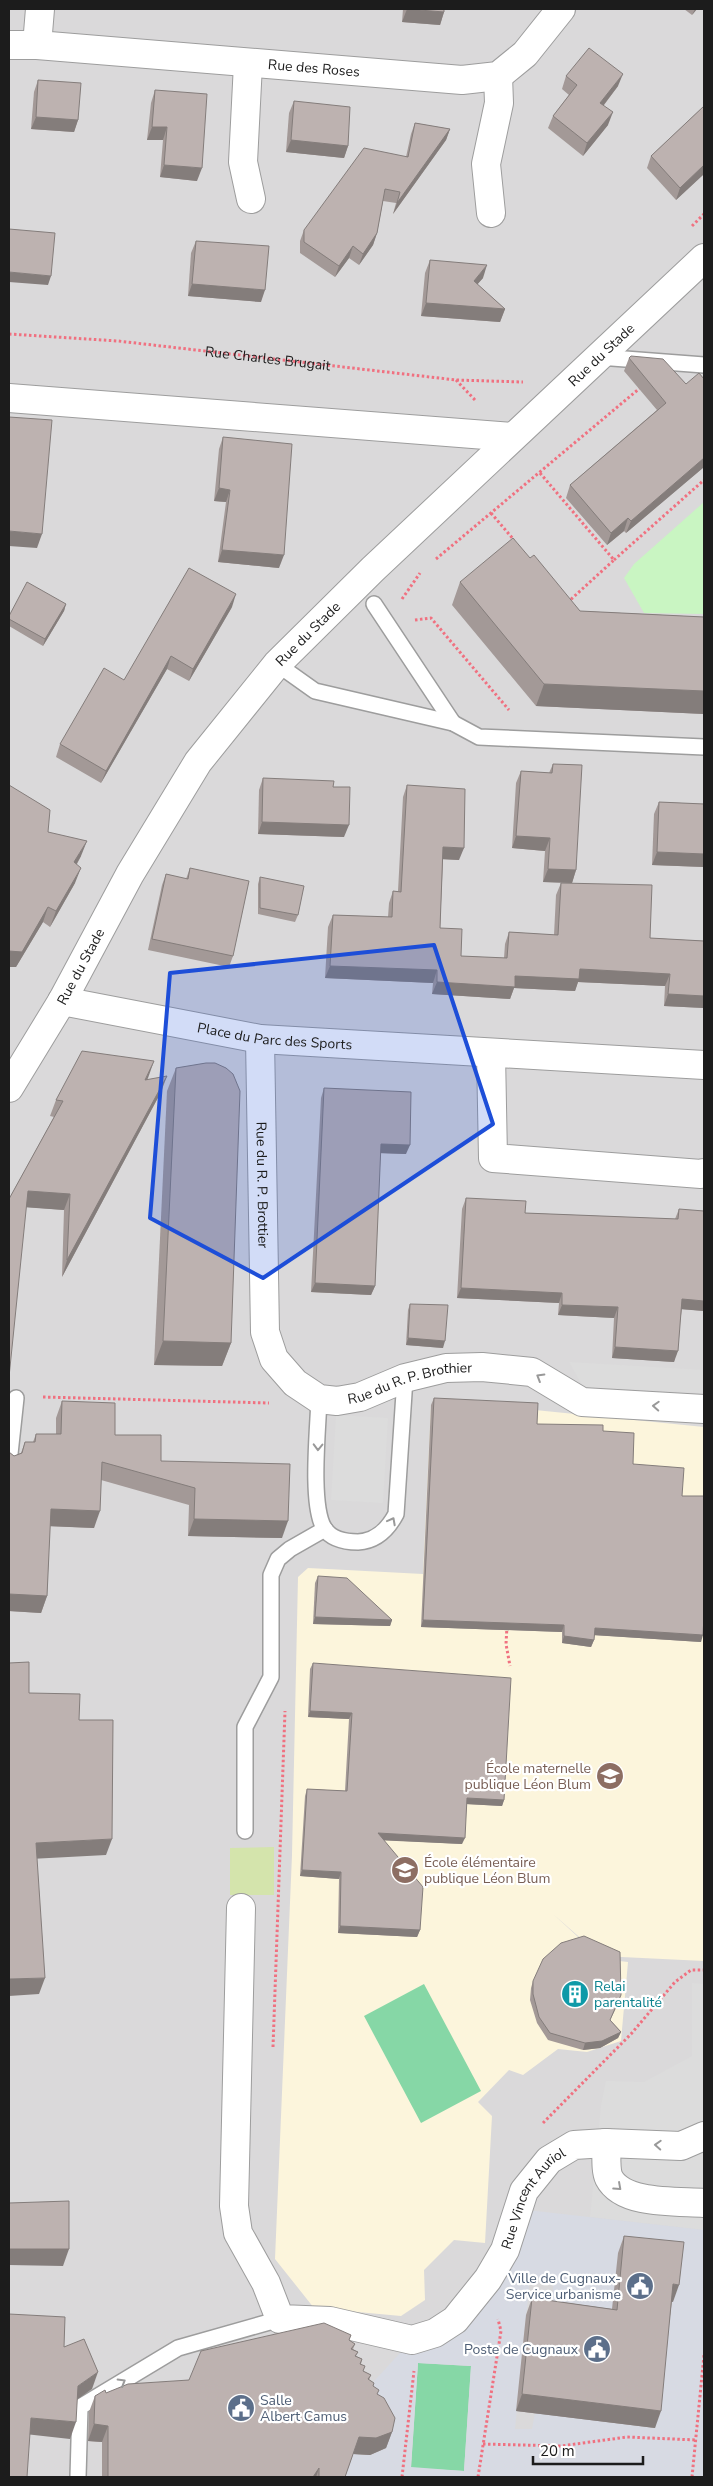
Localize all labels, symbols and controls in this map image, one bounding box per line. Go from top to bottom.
street label: Rue des Roses [267,55,361,82]
street label: Rue du Stade [564,319,639,391]
street label: Rue Charles Brugait [204,342,332,375]
street label: Rue du Stade [271,598,345,670]
street label: Rue du Stade [53,925,109,1008]
street label: Place du Parc des Sports [196,1018,353,1054]
street label: Rue du R. P. Brottier [251,1122,273,1248]
street label: Rue du R. P. Brothier [346,1358,472,1409]
one-way arrow [537,1374,546,1384]
one-way arrow [651,1401,659,1412]
one-way arrow [313,1444,323,1452]
one-way arrow [386,1517,396,1526]
place label: École maternelle publique Léon Blum [465,1759,591,1794]
school or university icon: École maternelle publique Léon Blum [595,1761,625,1791]
place label: École élémentaire publique Léon Blum [424,1853,550,1888]
school or university icon: École élémentaire publique Léon Blum [390,1855,420,1885]
place label: Relai parentalité [594,1977,662,2012]
building icon: Relai parentalité [560,1979,590,2009]
one-way arrow [653,2140,661,2151]
street label: Rue Vincent Auriol [497,2143,570,2252]
one-way arrow [612,2182,621,2191]
place label: Ville de Cugnaux- Service urbanisme [506,2269,621,2304]
public building icon: Ville de Cugnaux- Service urbanisme [625,2271,655,2301]
public building icon: Poste de Cugnaux [582,2334,612,2364]
place label: Poste de Cugnaux [464,2340,579,2359]
one-way arrow [116,2378,125,2388]
place label: Salle Albert Camus [260,2391,347,2426]
public building icon: Salle Albert Camus [226,2393,256,2423]
scale bar [533,2434,643,2466]
text: 20 m [540,2441,575,2461]

